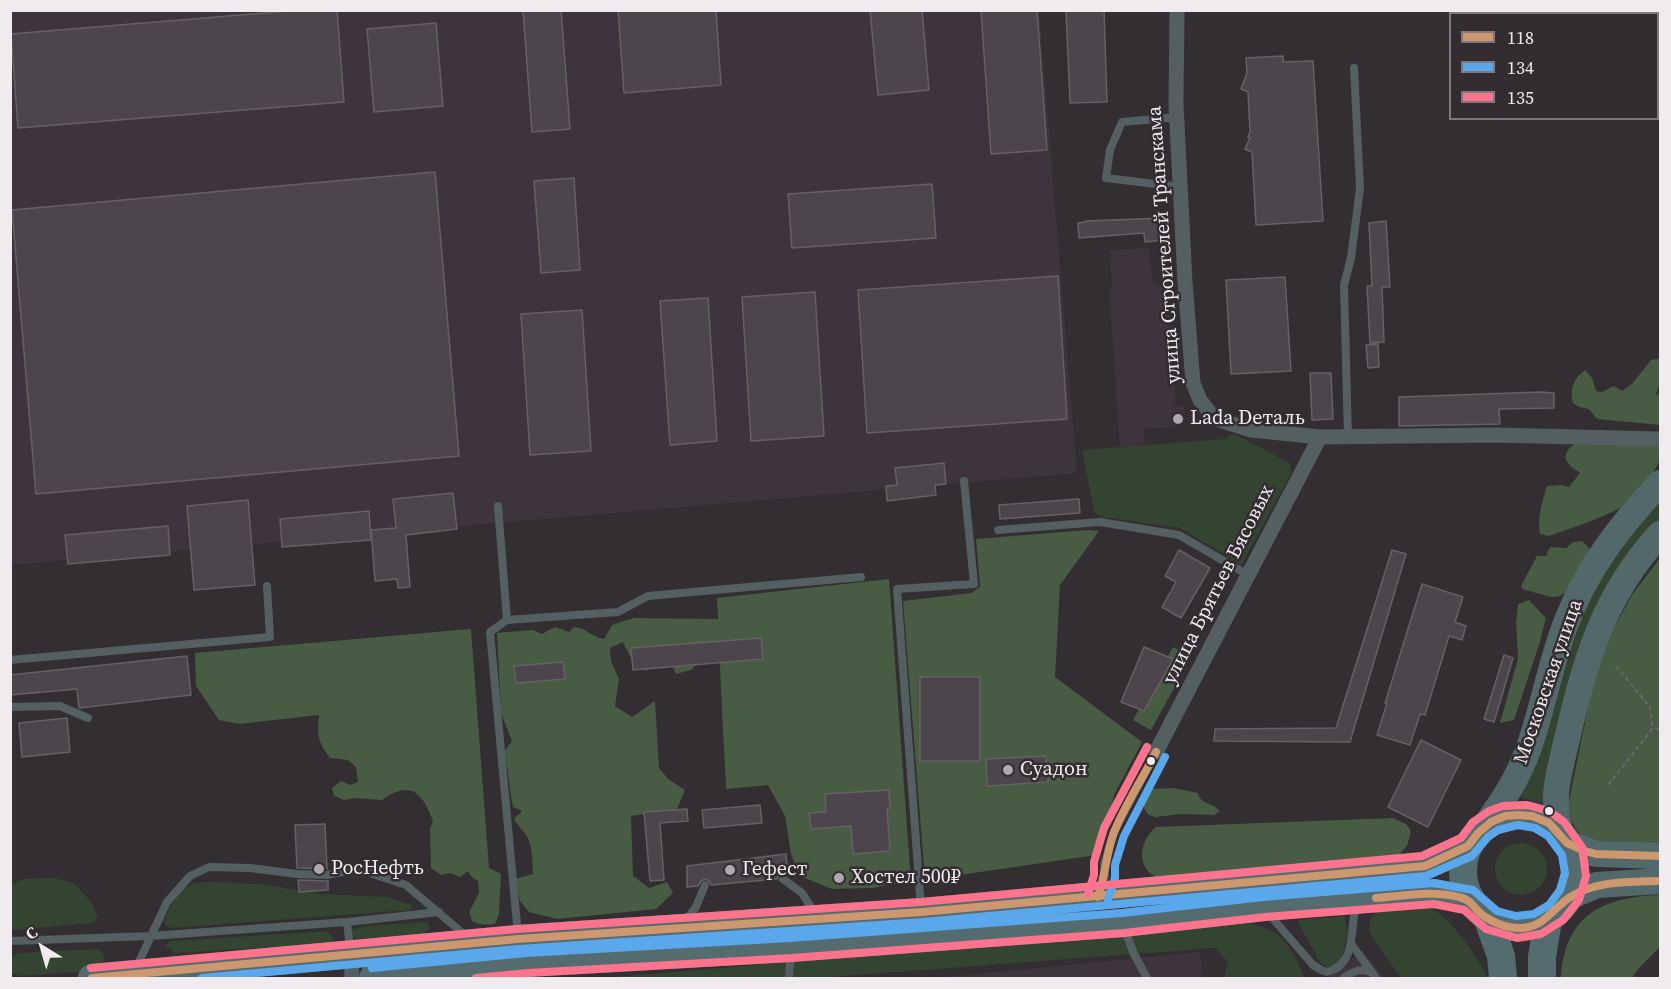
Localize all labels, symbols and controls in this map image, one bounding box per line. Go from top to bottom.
legend [1449,12,1659,120]
text: 118 [1507,25,1534,50]
text: 134 [1507,55,1534,80]
text: 135 [1507,85,1534,110]
street label: улица Строителей Транскама [1143,105,1187,385]
place label: Lada Dеталь [1190,407,1305,431]
marker: Lada Dеталь [1171,412,1185,426]
street label: улица Брятьев Бясовых [1158,481,1280,689]
street label: Московская улица [1510,596,1588,768]
unlabelled marker [1145,755,1157,767]
place label: Суадон [1020,758,1088,782]
marker: Суадон [1001,763,1015,777]
unlabelled marker [1543,805,1555,817]
place label: РосНефть [331,857,424,881]
place label: Гефест [742,858,807,882]
marker: РосНефть [312,862,326,876]
marker: Гефест [723,863,737,877]
place label: Хостел 500₽ [851,866,961,890]
marker: Хостел 500₽ [832,871,846,885]
north arrow [12,917,72,977]
text: С [21,921,42,944]

